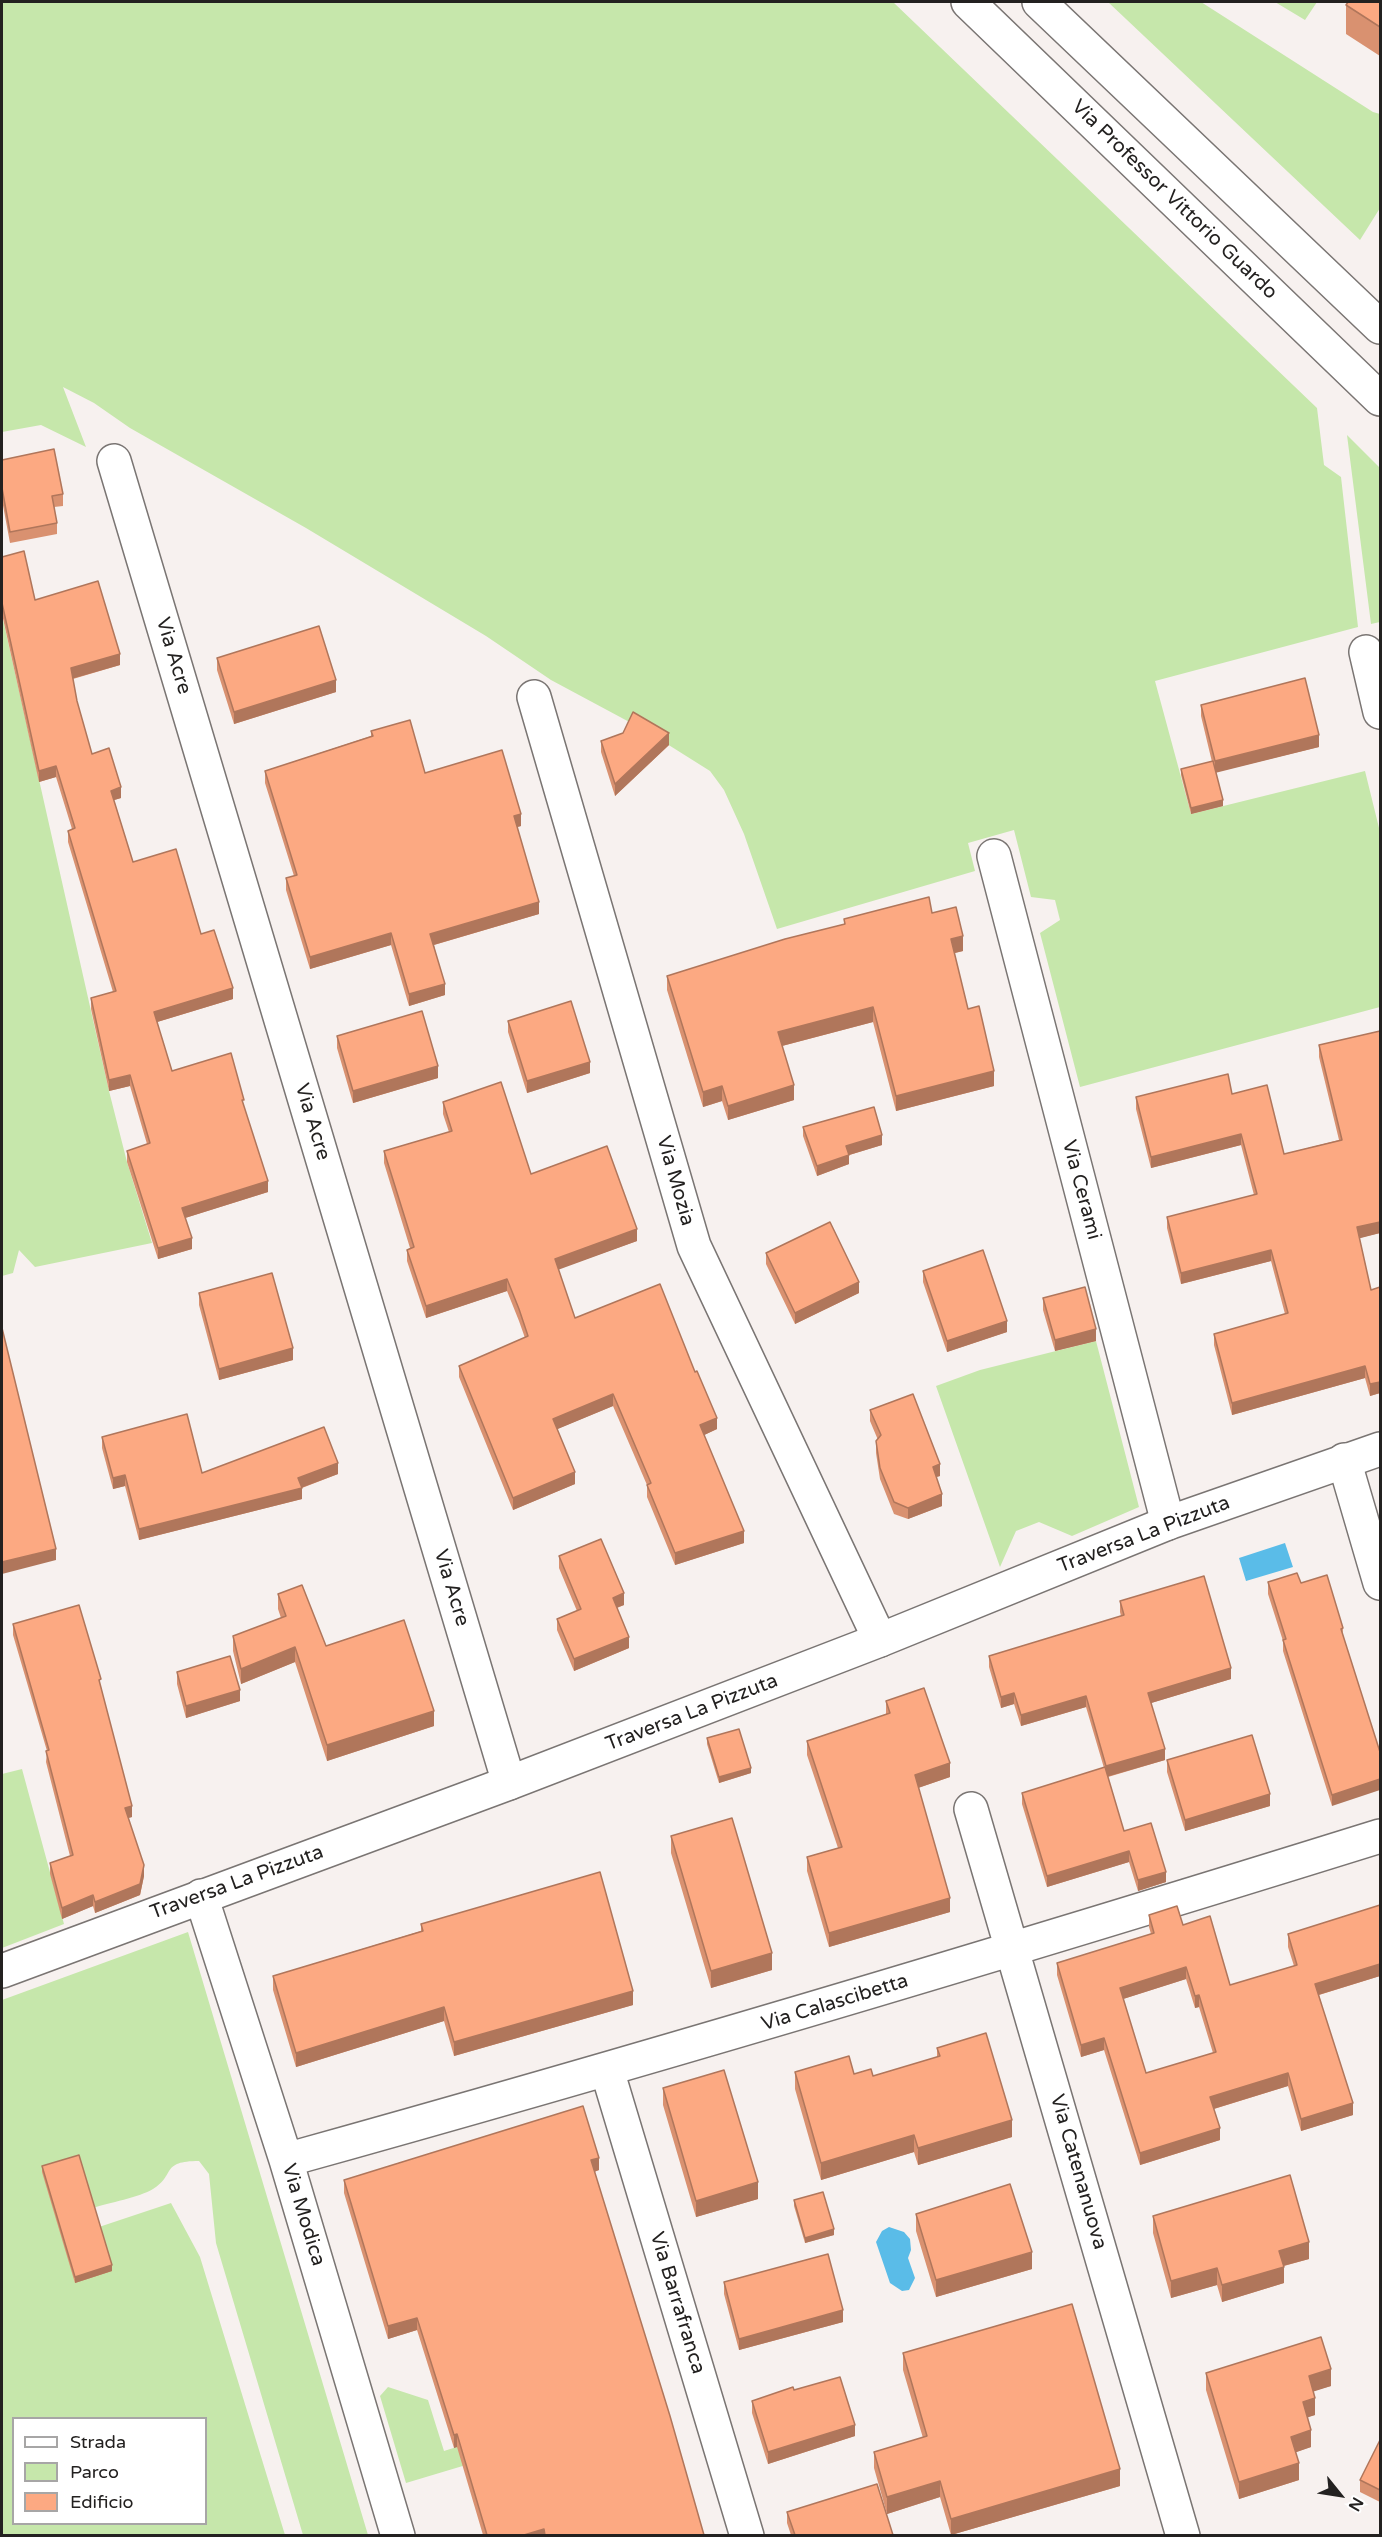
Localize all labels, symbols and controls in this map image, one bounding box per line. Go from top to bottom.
street label: Via Professor Vittorio Guardo [1066,95,1282,305]
street label: Via Acre [150,615,196,697]
street label: Via Acre [289,1081,335,1163]
street label: Via Mozia [651,1133,699,1229]
street label: Via Cerami [1056,1138,1106,1242]
street label: Traversa La Pizzuta [1055,1491,1233,1579]
street label: Via Acre [428,1547,474,1629]
street label: Traversa La Pizzuta [603,1669,781,1757]
street label: Traversa La Pizzuta [147,1841,327,1925]
street label: Via Calascibetta [759,1969,911,2037]
street label: Via Catenanuova [1044,2092,1112,2252]
street label: Via Modica [276,2161,330,2269]
street label: Via Barrafranca [644,2229,710,2377]
legend [12,2417,207,2525]
text: Strada [70,2431,126,2453]
text: Parco [70,2461,119,2483]
north arrow [1310,2465,1370,2525]
text: Edificio [70,2491,134,2513]
text: N [1344,2493,1367,2515]

